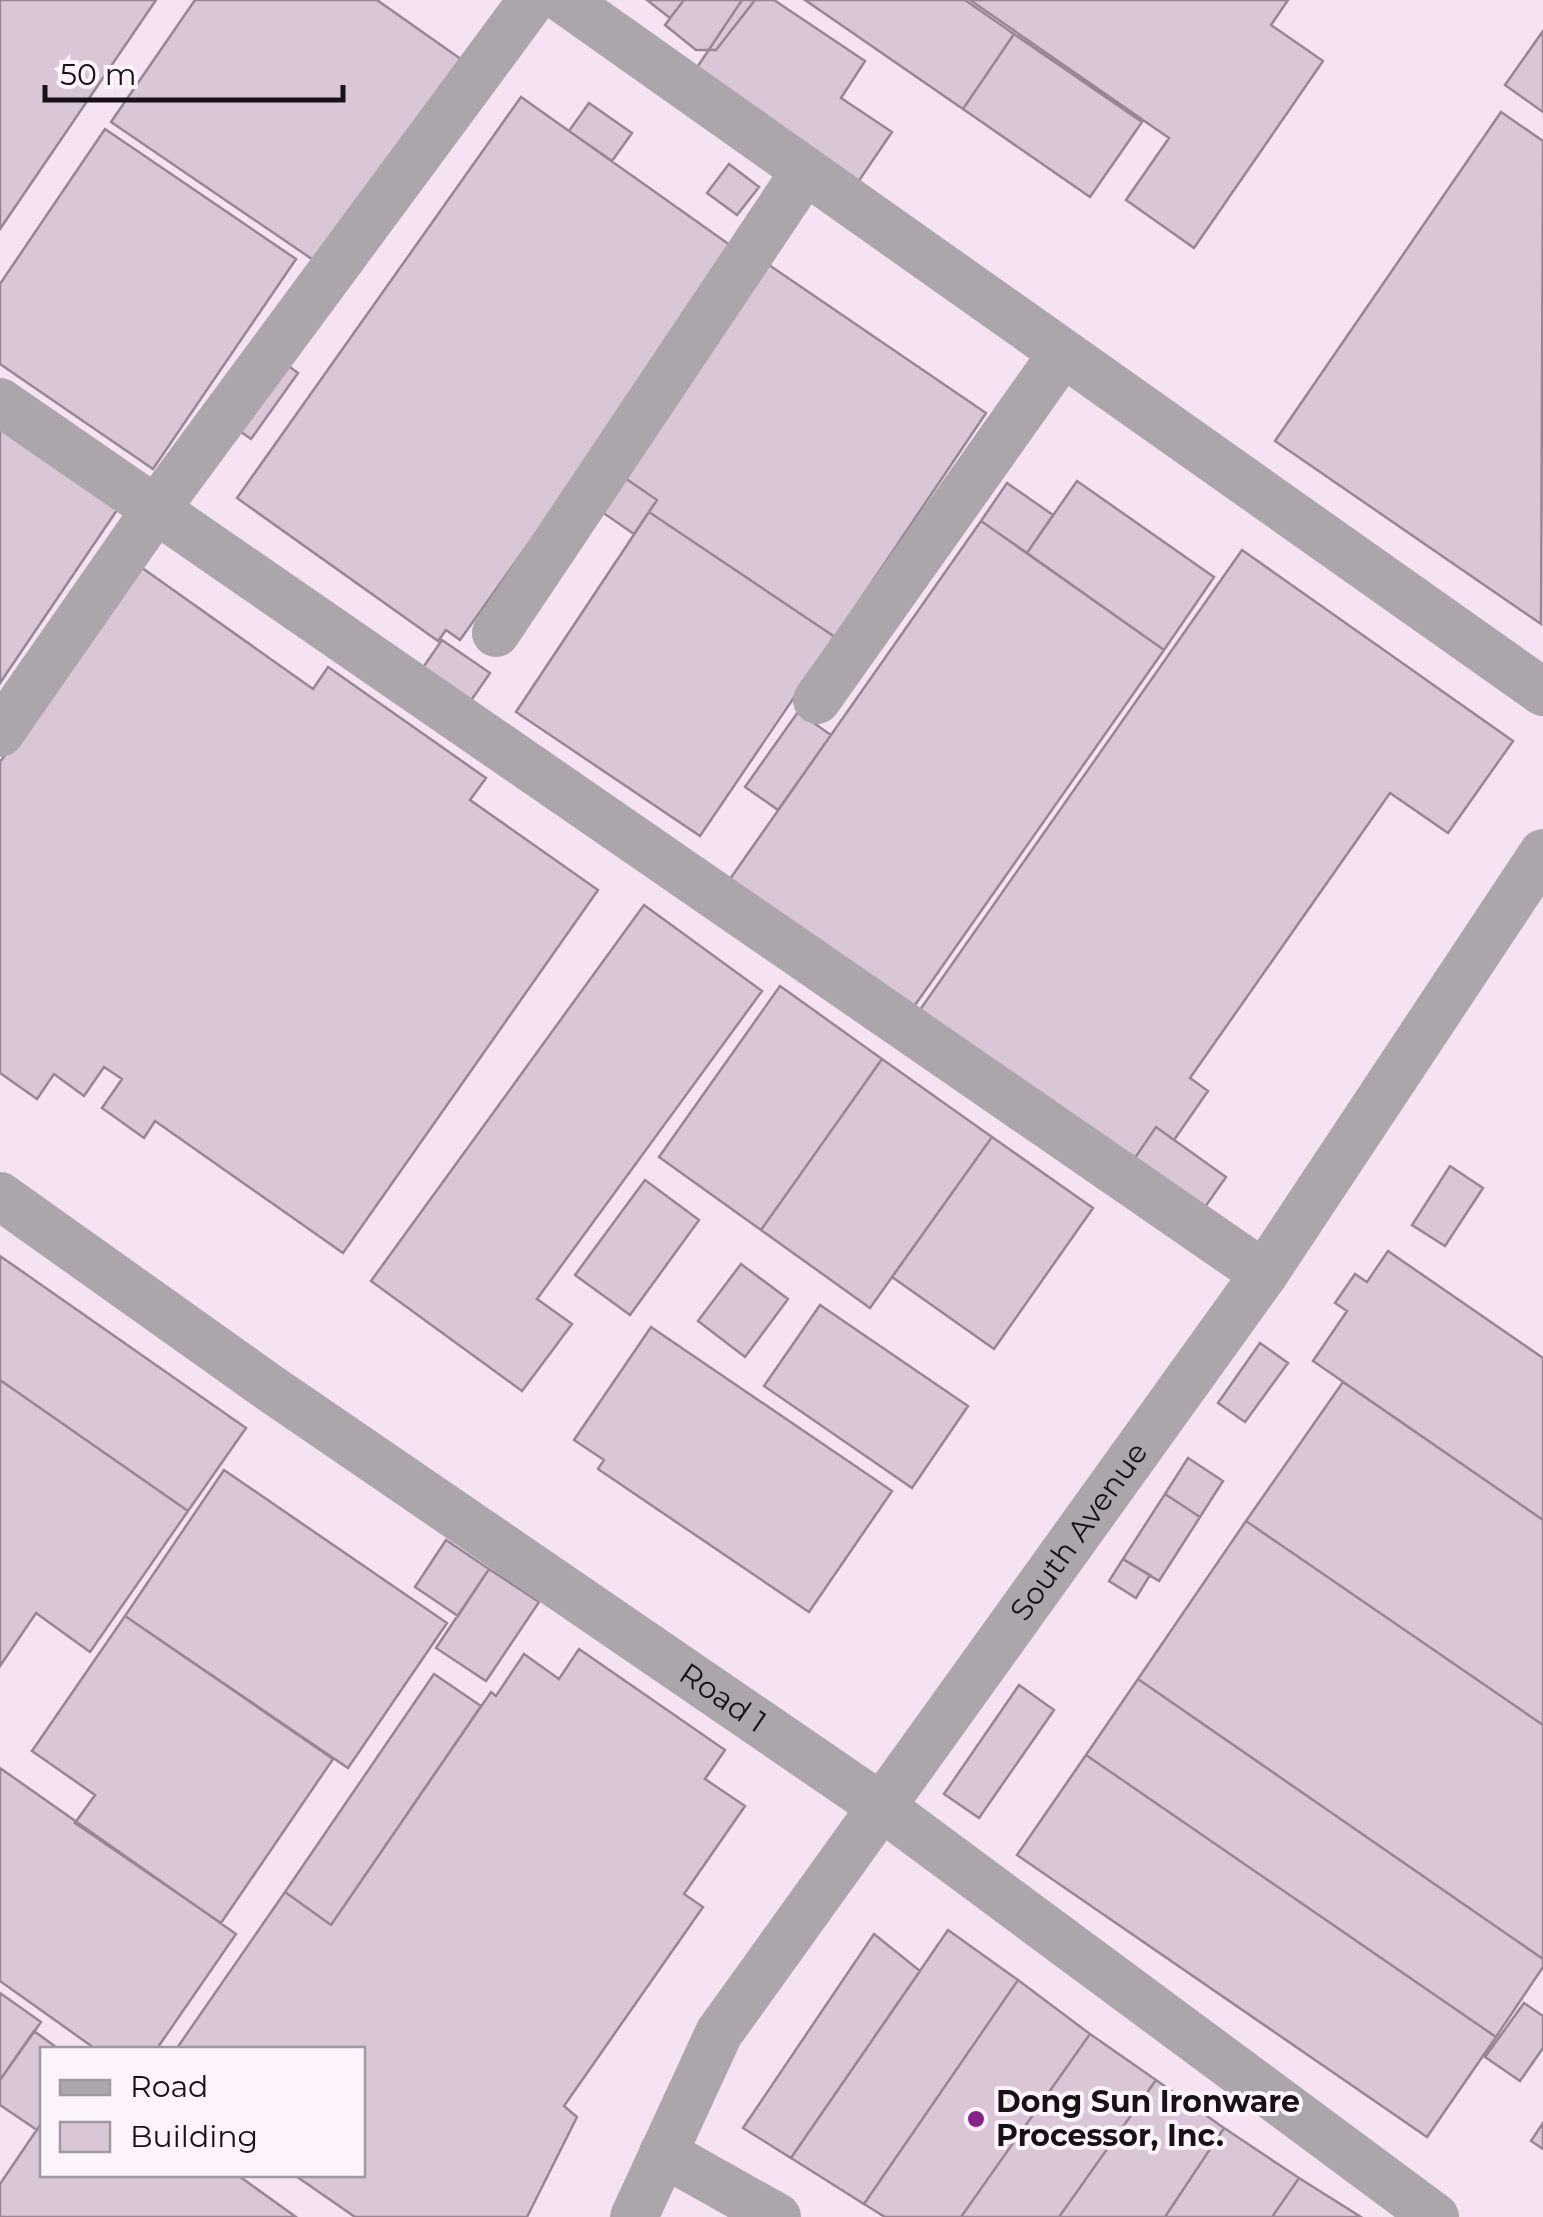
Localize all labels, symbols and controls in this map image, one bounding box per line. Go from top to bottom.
scale bar [45,40,342,102]
text: 50 m [60,56,137,93]
street label: South Avenue [1002,1435,1155,1628]
street label: Road 1 [672,1655,774,1740]
legend [40,2047,365,2177]
text: Road [130,2068,208,2105]
place label: Dong Sun Ironware Processor, Inc. [996,2083,1300,2154]
marker: Dong Sun Ironware Processor, Inc. [965,2108,987,2130]
text: Building [130,2118,258,2155]

